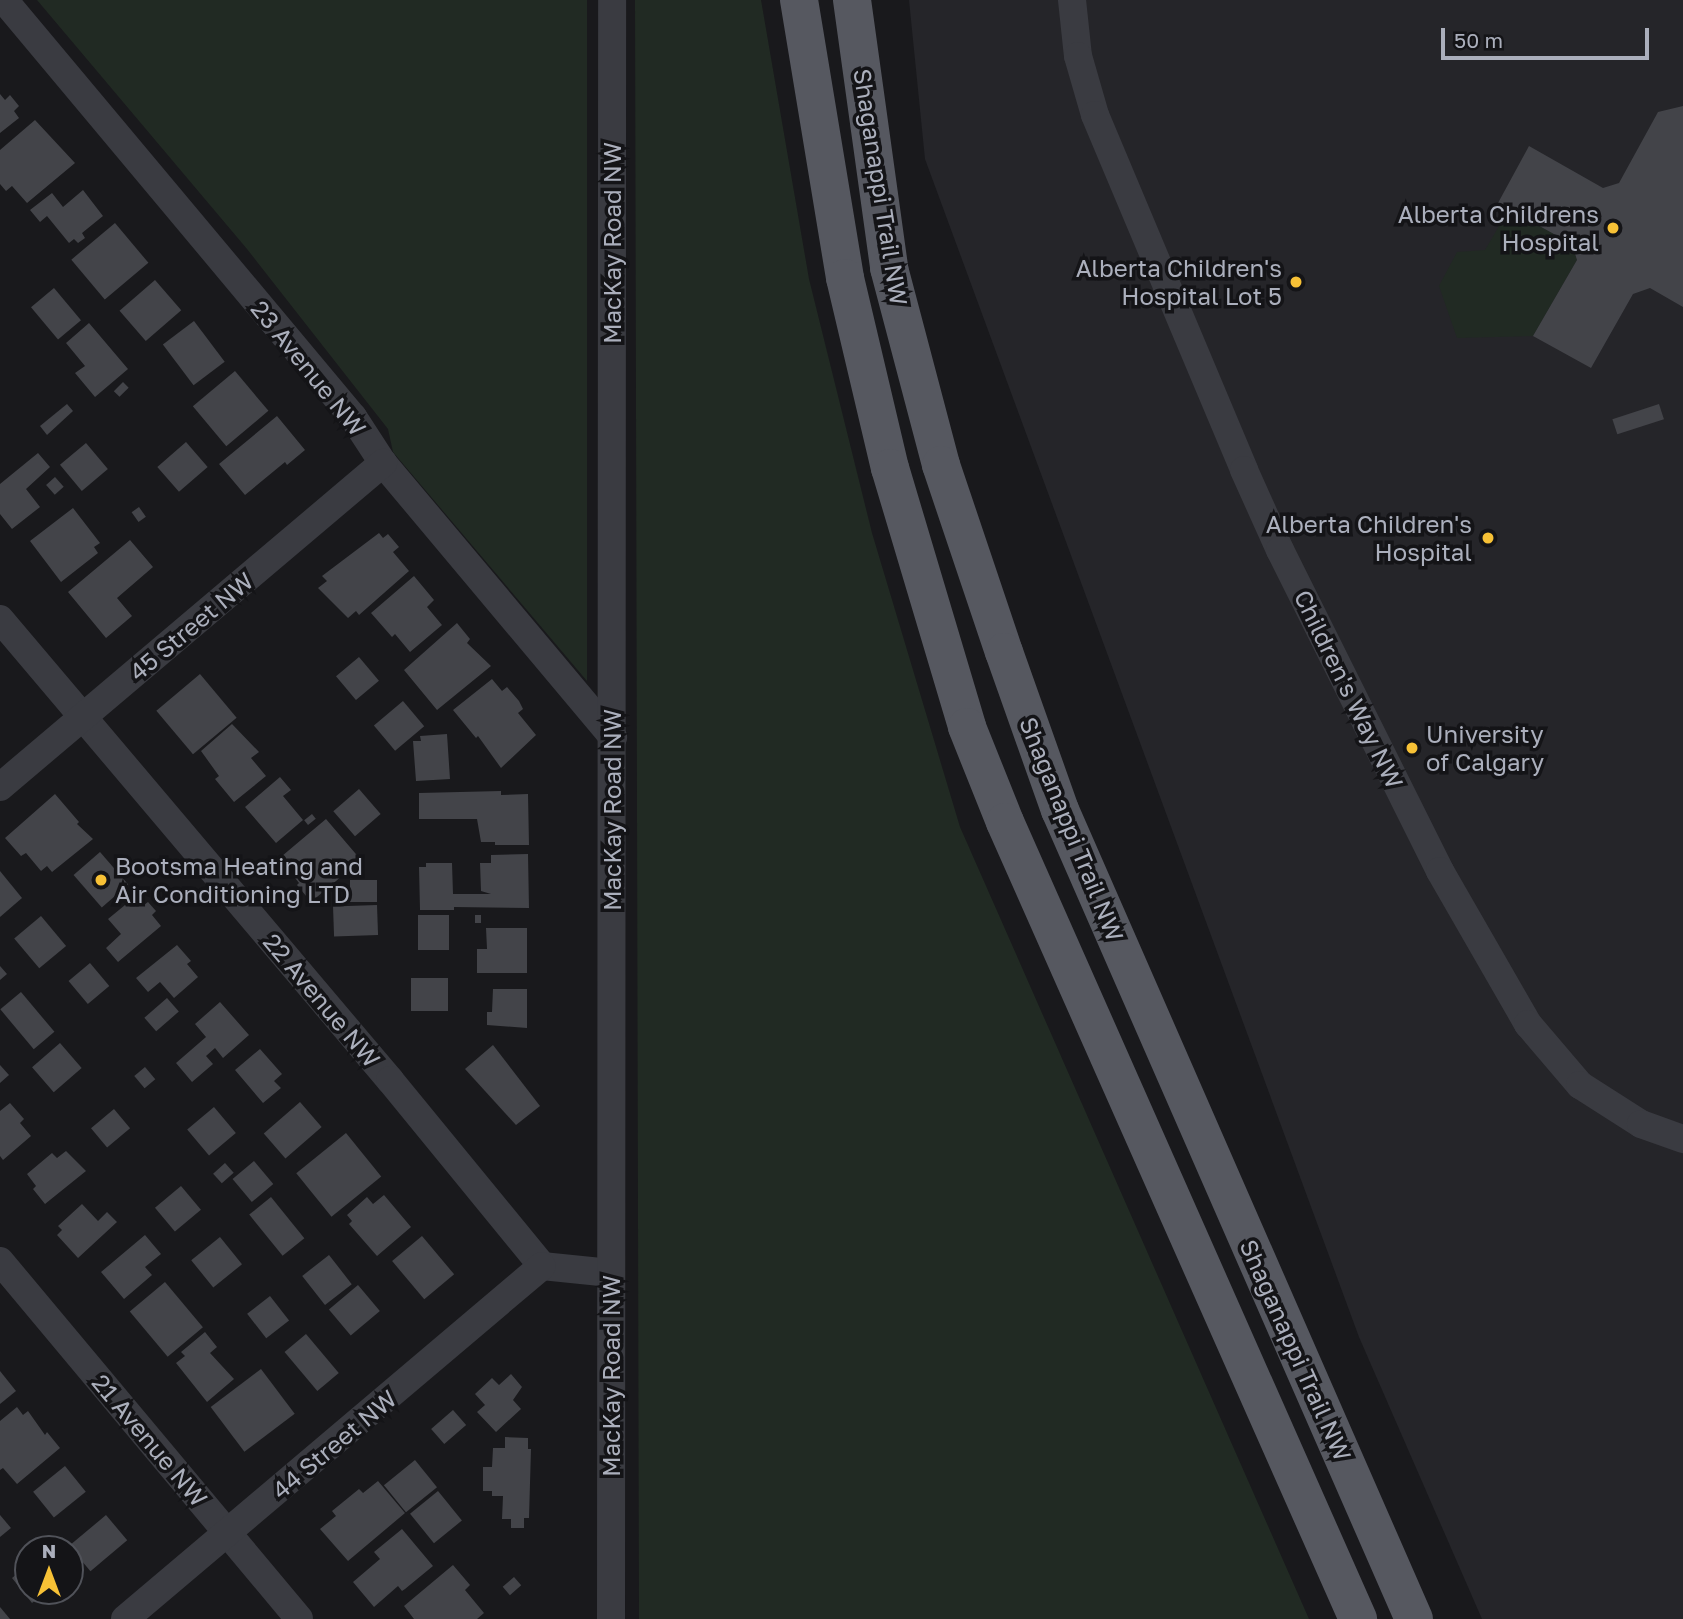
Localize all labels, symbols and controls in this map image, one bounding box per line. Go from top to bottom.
scale bar [1445,14,1653,58]
text: 50 m [1454,27,1503,53]
street label: Shaganappi Trail NW [848,67,914,307]
street label: MacKay Road NW [598,142,626,344]
place label: Alberta Childrens Hospital [1398,200,1599,256]
marker: Alberta Childrens Hospital [1605,220,1621,236]
place label: Alberta Children's Hospital Lot 5 [1076,254,1282,310]
marker: Alberta Children's Hospital Lot 5 [1288,274,1304,290]
street label: 23 Avenue NW [246,294,372,442]
place label: Alberta Children's Hospital [1266,510,1472,566]
marker: Alberta Children's Hospital [1478,528,1498,548]
street label: 45 Street NW [123,566,259,686]
street label: Children's Way NW [1288,585,1410,793]
street label: MacKay Road NW [598,709,626,911]
street label: Shaganappi Trail NW [1014,713,1130,945]
place label: University of Calgary [1426,720,1544,776]
marker: University of Calgary [1404,740,1420,756]
place label: Bootsma Heating and Air Conditioning LTD [115,852,363,908]
marker: Bootsma Heating and Air Conditioning LTD [93,872,109,888]
street label: 22 Avenue NW [258,927,386,1073]
street label: Shaganappi Trail NW [1234,1235,1358,1465]
street label: MacKay Road NW [597,1275,625,1477]
street label: 21 Avenue NW [86,1368,214,1512]
street label: 44 Street NW [266,1384,402,1504]
north arrow [14,1535,84,1605]
text: N [42,1539,56,1562]

